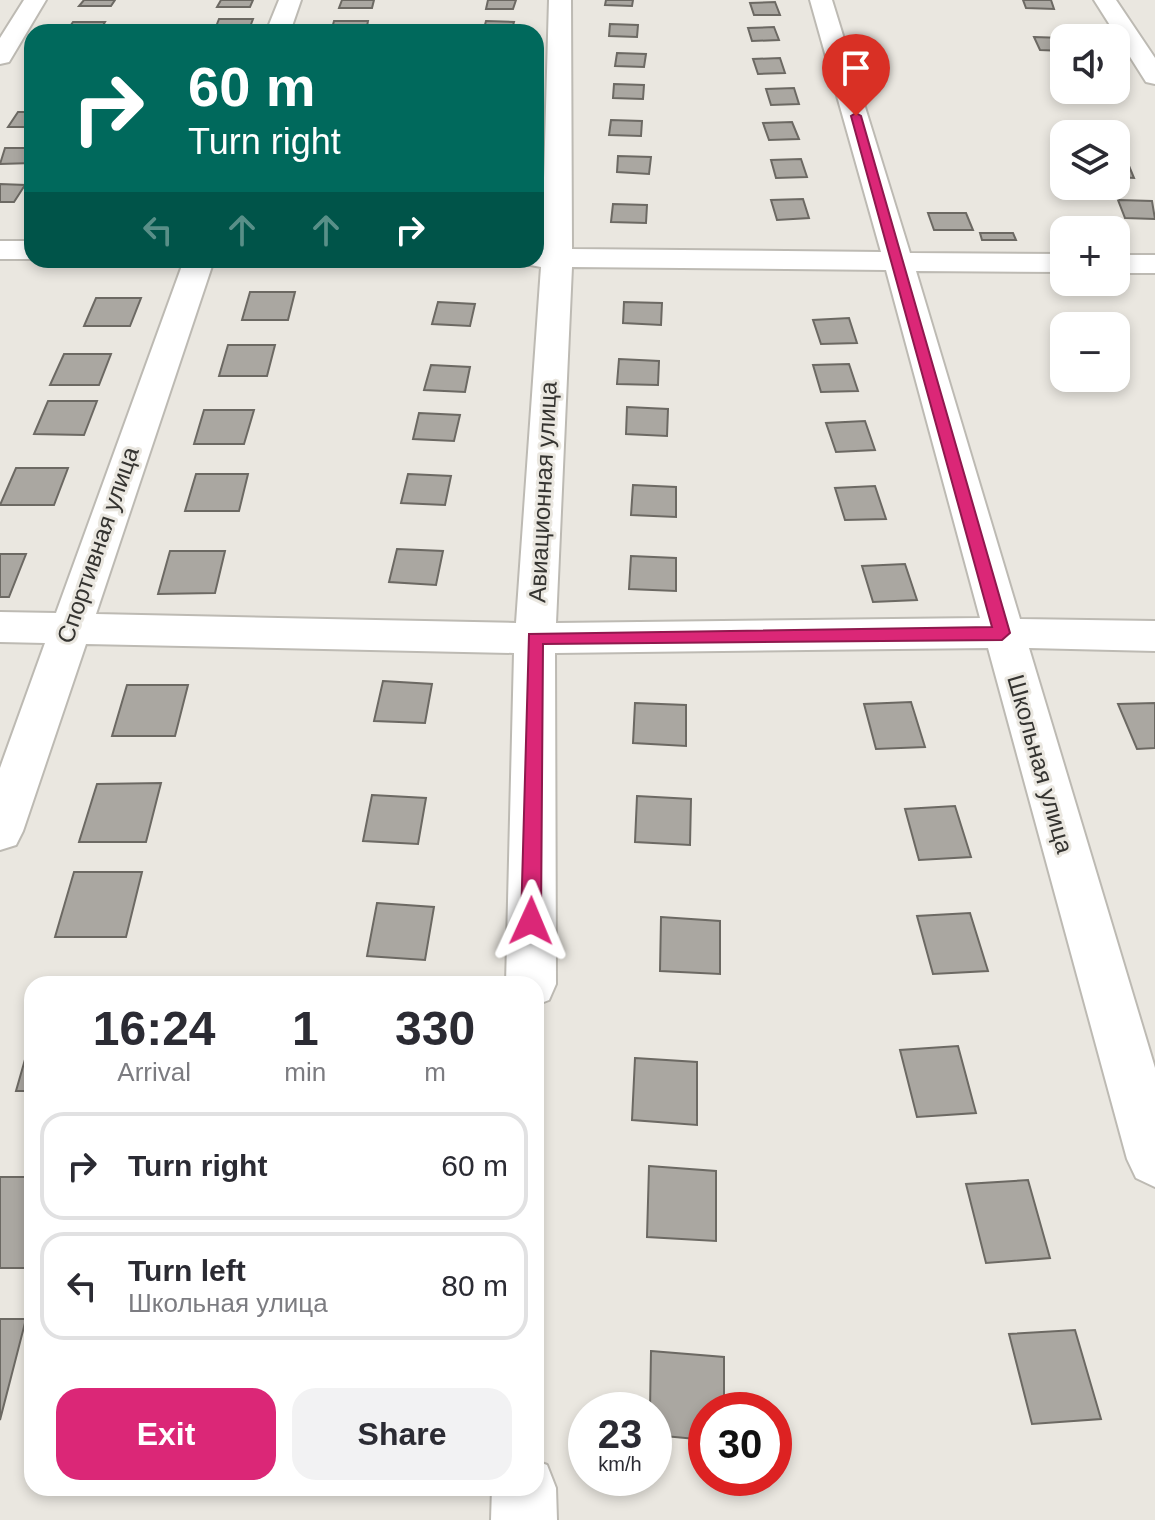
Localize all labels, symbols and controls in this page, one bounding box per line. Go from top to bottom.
map controls [1050,24,1130,392]
button: sound [1050,24,1130,104]
pin [822,34,890,116]
icon: arrive [834,46,878,90]
text: 60 m [188,55,316,118]
icon: right [56,56,160,160]
button: layers [1050,120,1130,200]
text: Turn right [188,121,341,162]
icon: left [136,208,180,252]
icon: ahead [220,208,264,252]
icon: ahead [304,208,348,252]
icon: right [388,208,432,252]
button: + [1050,216,1130,296]
button: − [1050,312,1130,392]
street label: Авиационная улица [523,380,562,603]
street label: Спортивная улица [51,442,144,647]
street label: Школьная улица [1002,672,1079,857]
position arrow [489,879,573,963]
text: 16:24 [93,1002,216,1055]
text: 1 [292,1002,319,1055]
text: 330 [395,1002,475,1055]
text: Arrival [117,1057,191,1087]
text: min [284,1057,326,1087]
text: m [424,1057,446,1087]
icon: right [60,1144,104,1188]
text: Turn right [128,1149,267,1182]
text: 60 m [441,1149,508,1182]
text: Turn left [128,1254,246,1287]
icon: left [60,1264,104,1308]
text: 80 m [441,1269,508,1302]
text: Школьная улица [128,1288,328,1318]
button: Exit [56,1388,276,1480]
button: Share [292,1388,512,1480]
speed limit sign: 30 [688,1392,792,1496]
text: 23 [598,1412,642,1456]
text: km/h [598,1453,642,1475]

